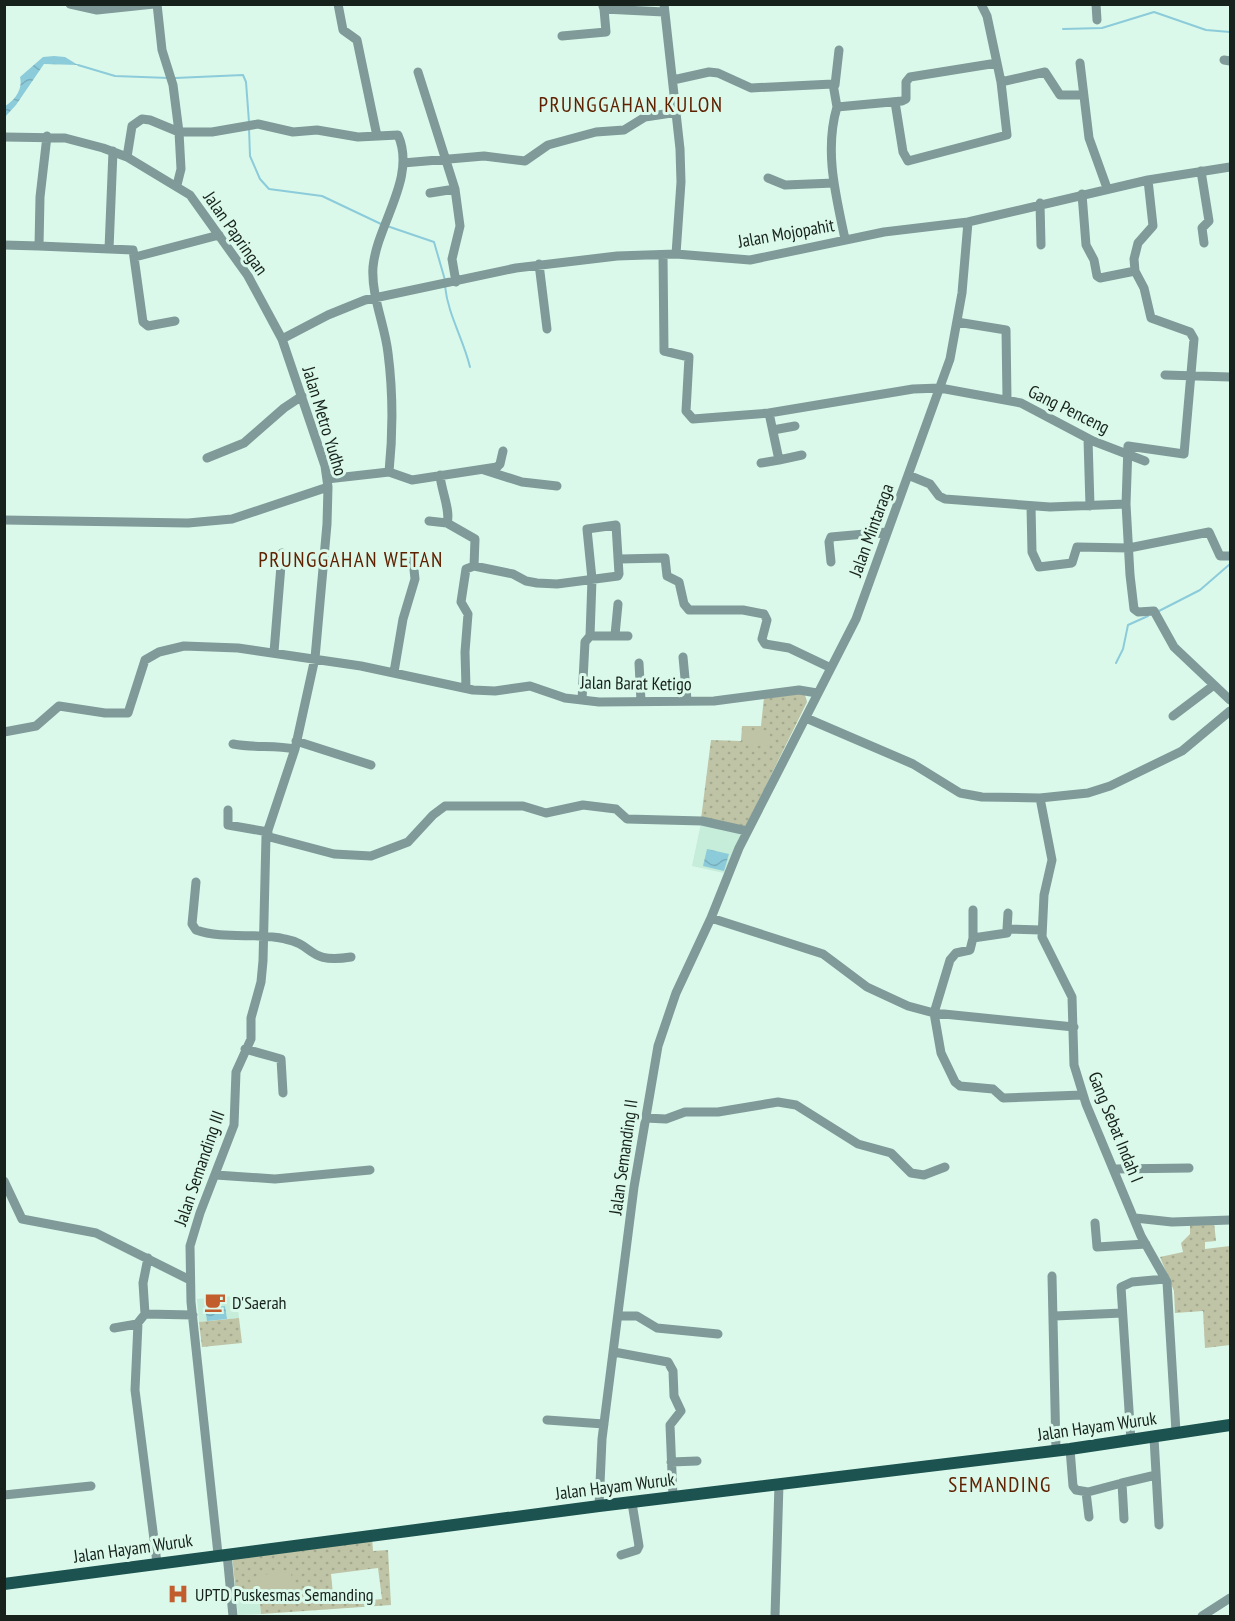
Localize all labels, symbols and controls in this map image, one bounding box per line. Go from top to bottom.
district label: PRUNGGAHAN KULON [539,91,723,118]
street label: Jalan Papringan [198,186,273,279]
street label: Jalan Mojopahit [735,213,836,253]
street label: Jalan Metro Yudho [297,363,353,479]
street label: Gang Penceng [1025,379,1113,439]
street label: Jalan Mintaraga [843,480,898,581]
district label: PRUNGGAHAN WETAN [258,546,444,573]
street label: Jalan Barat Ketigo [579,671,692,695]
street label: Gang Sebat Indah I [1083,1068,1149,1186]
street label: Jalan Semanding II [603,1098,642,1217]
street label: Jalan Semanding III [168,1107,229,1230]
cafe icon: D'Saerah [203,1290,227,1314]
place label: D'Saerah [232,1291,287,1314]
street label: Jalan Hayam Wuruk [1035,1406,1158,1446]
street label: Jalan Hayam Wuruk [553,1467,676,1505]
district label: SEMANDING [948,1471,1052,1498]
street label: Jalan Hayam Wuruk [71,1528,194,1568]
hospital icon: UPTD Puskesmas Semanding [166,1582,190,1606]
place label: UPTD Puskesmas Semanding [195,1583,374,1606]

